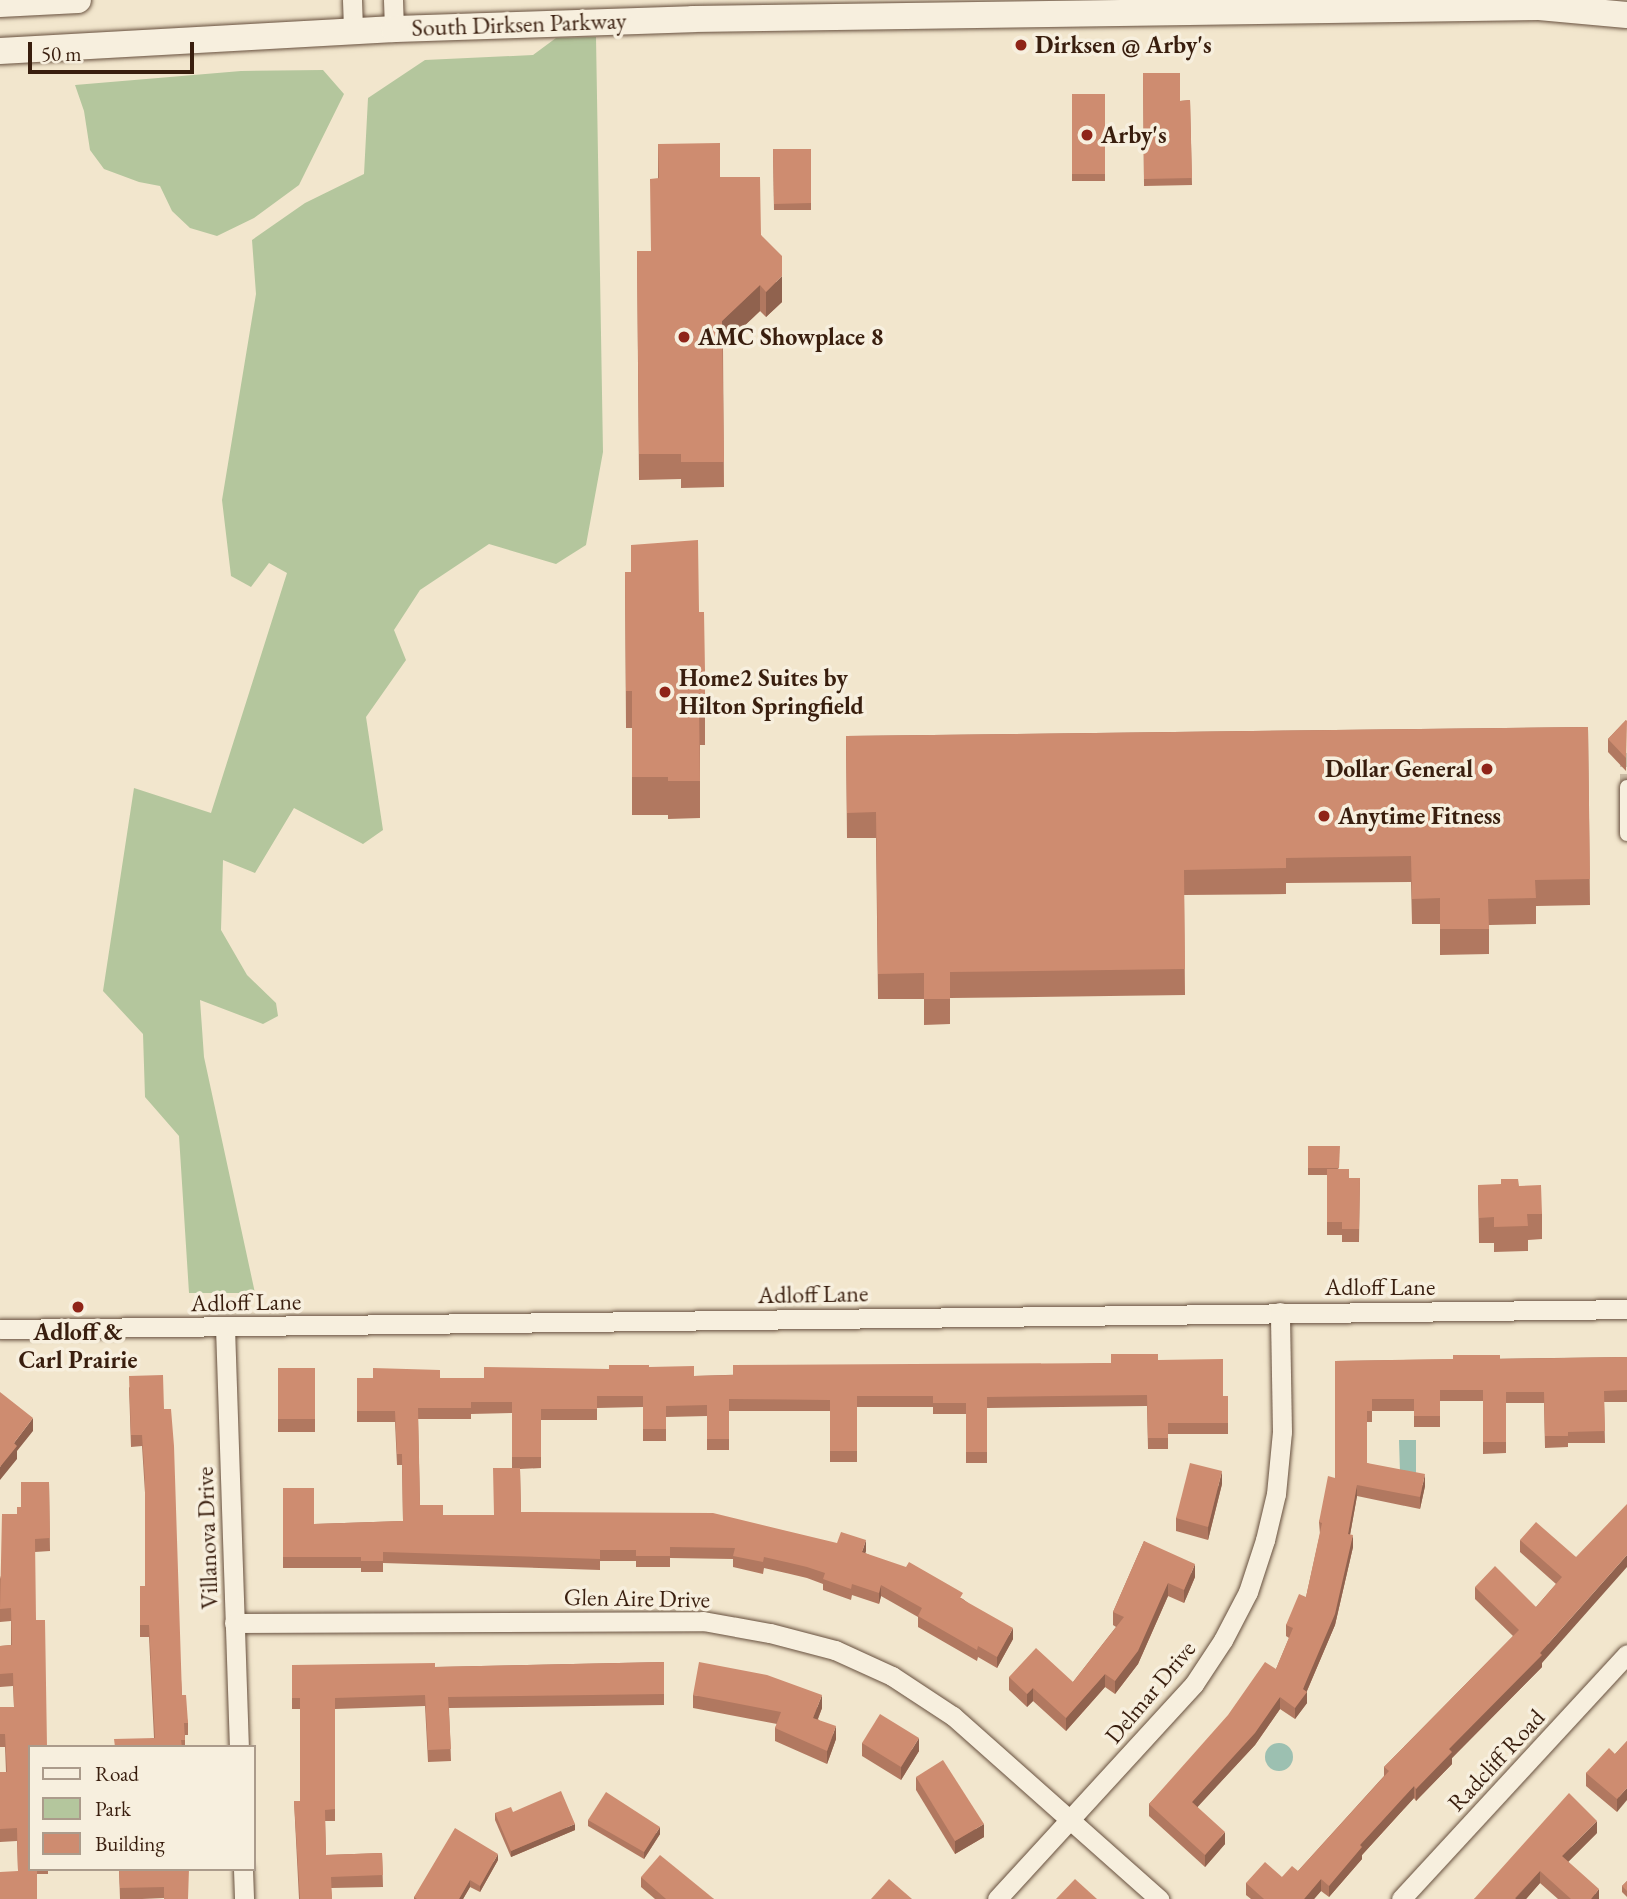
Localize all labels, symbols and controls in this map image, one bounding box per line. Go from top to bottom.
street label: South Dirksen Parkway [411,6,627,42]
scale bar [32,28,198,72]
place label: Dirksen @ Arby's [1035,31,1212,59]
marker: Dirksen @ Arby's [1013,37,1029,53]
text: 50 m [41,40,82,67]
place label: Arby's [1101,121,1167,149]
marker: Arby's [1079,127,1095,143]
place label: AMC Showplace 8 [698,323,883,351]
marker: AMC Showplace 8 [676,329,692,345]
place label: Home2 Suites by Hilton Springfield [679,664,864,720]
marker: Home2 Suites by Hilton Springfield [657,684,673,700]
place label: Dollar General [1325,755,1473,783]
marker: Dollar General [1479,761,1495,777]
place label: Anytime Fitness [1338,802,1501,830]
marker: Anytime Fitness [1316,808,1332,824]
street label: Adloff Lane [1325,1273,1435,1301]
street label: Adloff Lane [757,1279,869,1309]
street label: Adloff Lane [190,1287,302,1317]
marker: Adloff & Carl Prairie [70,1299,86,1315]
place label: Adloff & Carl Prairie [19,1318,137,1374]
street label: Villanova Drive [190,1466,224,1610]
street label: Glen Aire Drive [564,1582,710,1614]
street label: Delmar Drive [1099,1635,1201,1749]
street label: Radcliff Road [1441,1703,1551,1817]
legend [28,1745,256,1871]
text: Road [95,1760,139,1787]
text: Park [95,1795,131,1822]
text: Building [95,1830,165,1857]

